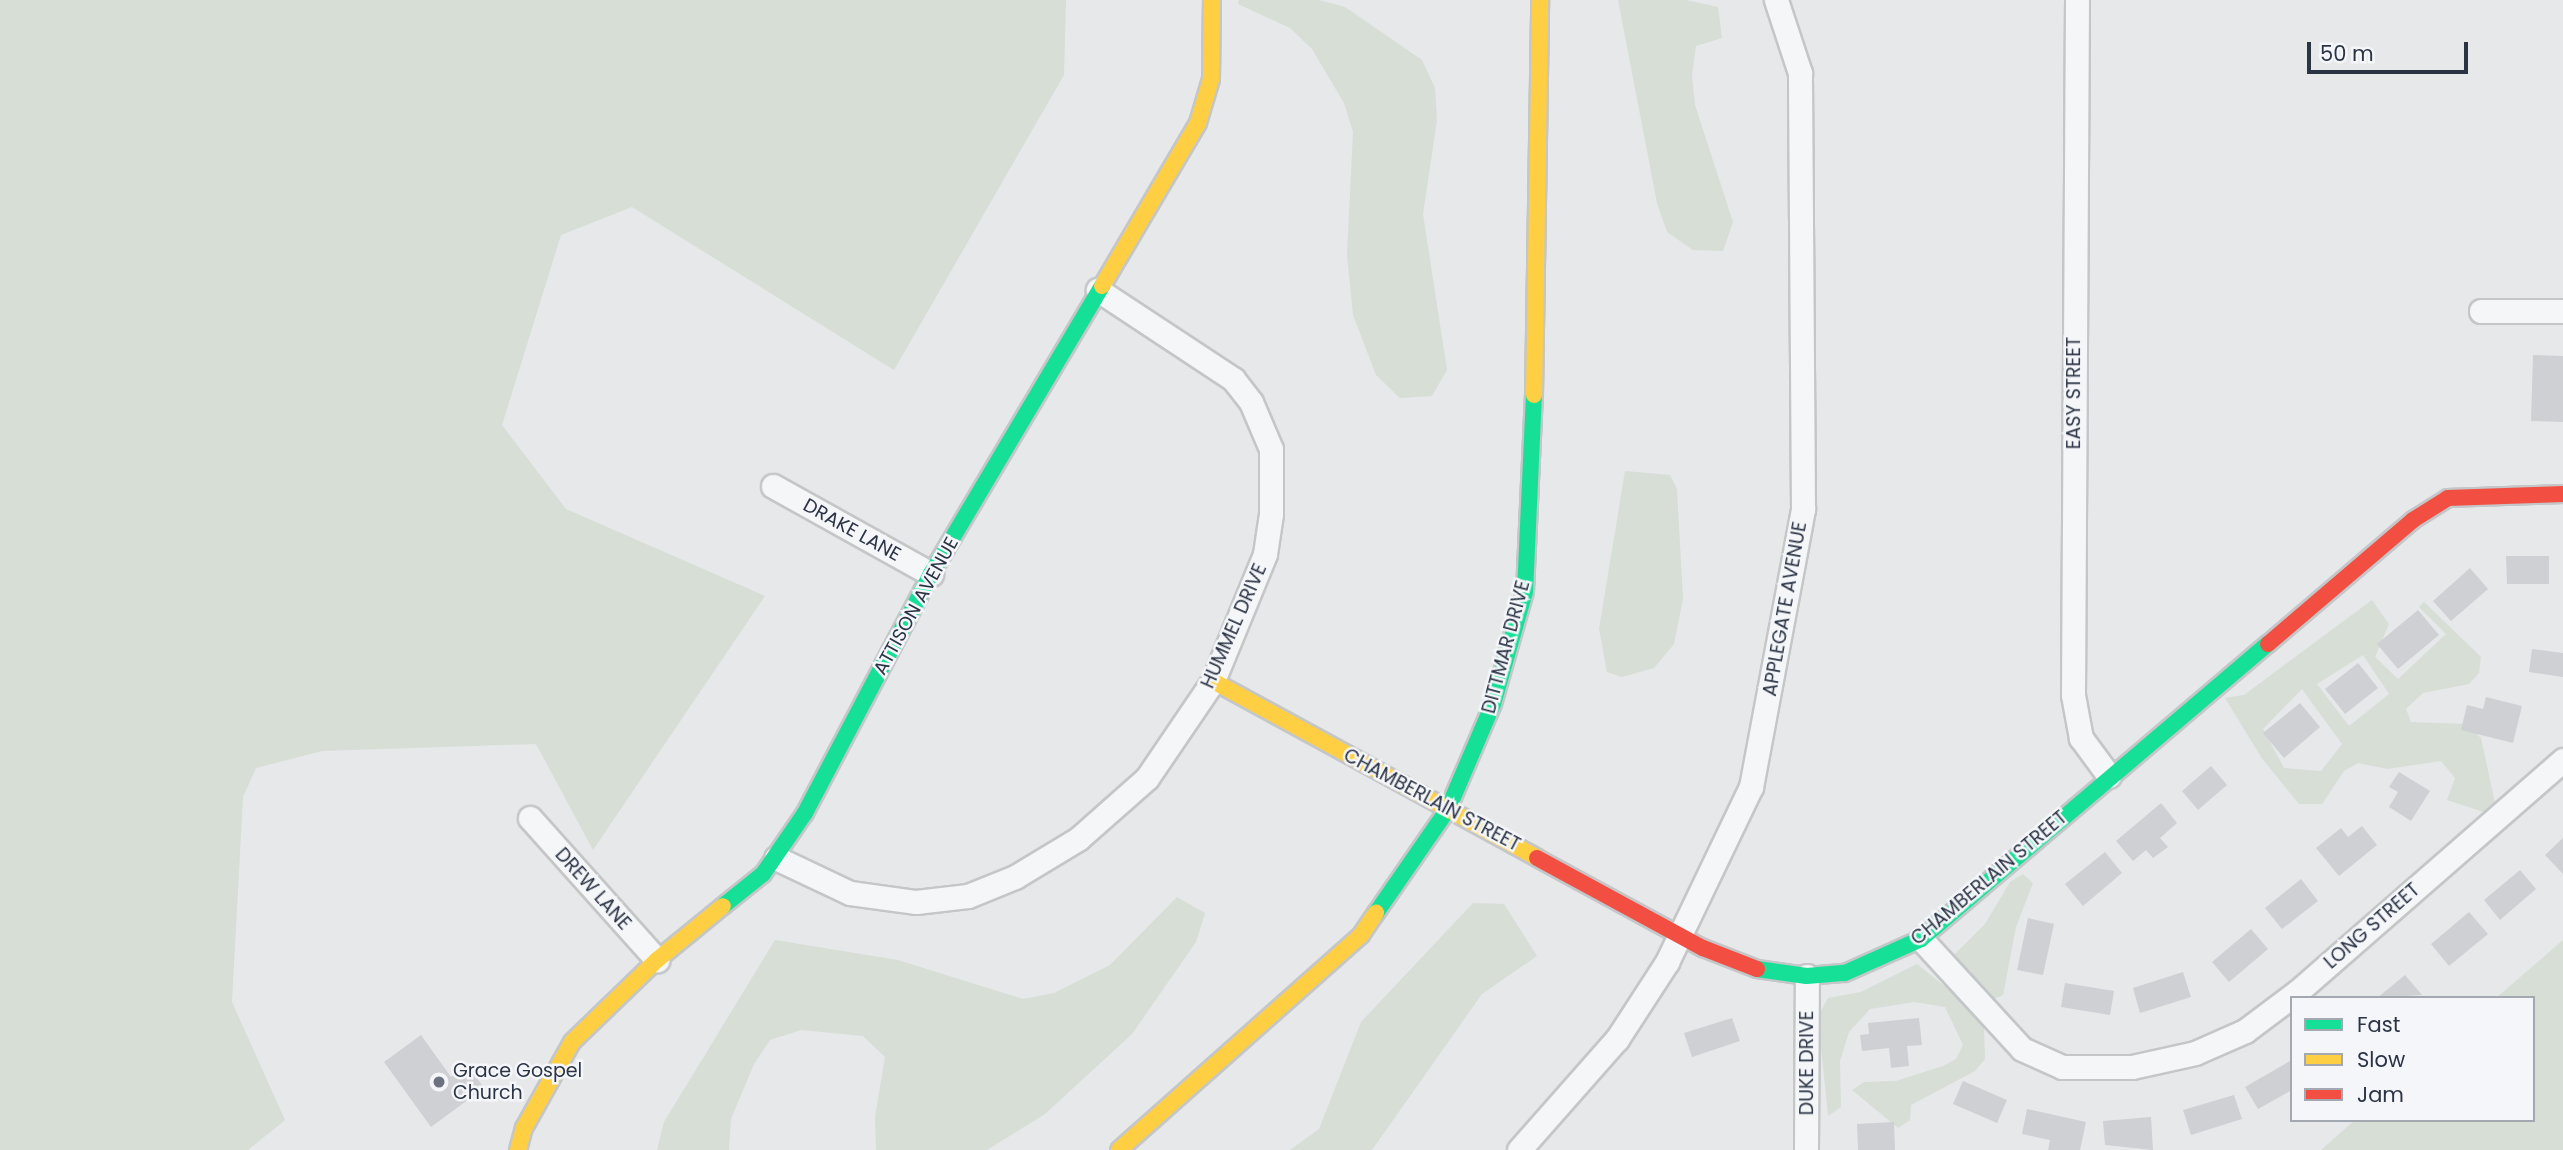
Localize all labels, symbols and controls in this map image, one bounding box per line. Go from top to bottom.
scale bar [2311,28,2472,72]
text: 50 m [2320,39,2374,68]
street label: EASY STREET [2063,337,2085,449]
street label: DRAKE LANE [799,494,905,566]
street label: APPLEGATE AVENUE [1758,520,1812,698]
street label: ATTISON AVENUE [869,533,963,679]
street label: HUMMEL DRIVE [1196,560,1272,692]
street label: DITTMAR DRIVE [1477,578,1535,716]
street label: CHAMBERLAIN STREET [1340,744,1524,856]
street label: CHAMBERLAIN STREET [1906,806,2072,950]
street label: DREW LANE [550,843,636,935]
street label: LONG STREET [2320,878,2424,974]
legend [2290,996,2535,1122]
text: Fast [2357,1010,2400,1039]
street label: DUKE DRIVE [1796,1011,1818,1115]
text: Slow [2357,1045,2405,1074]
place label: Grace Gospel Church [453,1060,582,1104]
marker: Grace Gospel Church [431,1074,447,1090]
text: Jam [2357,1080,2404,1109]

